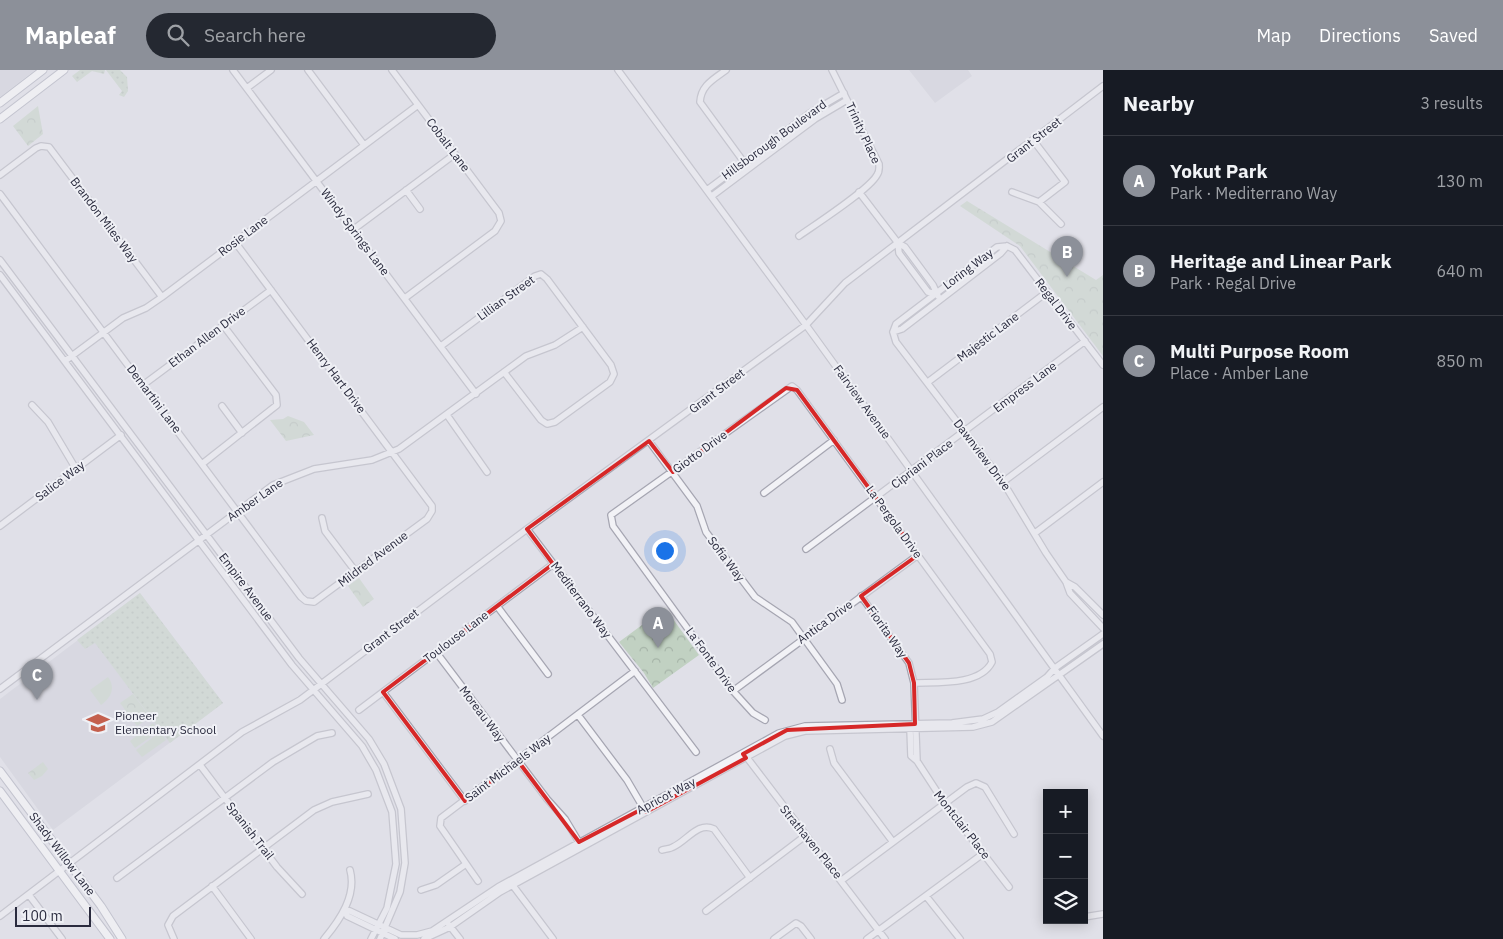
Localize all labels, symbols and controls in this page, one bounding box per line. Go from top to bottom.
search box [146,13,496,58]
text: Mapleaf [25,19,116,51]
icon: search [164,21,192,49]
text: Search here [204,23,306,47]
text: Map [1256,24,1291,47]
text: Directions [1319,24,1401,47]
text: Saved [1429,24,1478,47]
text: Nearby [1123,89,1194,117]
text: 3 results [1420,93,1483,113]
street label: Hillsborough Boulevard [718,97,829,183]
street label: Trinity Place [843,100,884,166]
street label: Grant Street [1003,113,1064,166]
street label: Cobalt Lane [423,115,474,175]
text: Yokut Park [1170,159,1267,183]
text: A [1134,171,1144,191]
text: 130 m [1436,171,1483,191]
street label: Brandon Miles Way [67,174,141,265]
text: Park · Mediterrano Way [1170,183,1337,203]
street label: Windy Springs Lane [318,185,393,279]
street label: Rosie Lane [215,212,271,259]
pin: B [1051,236,1083,277]
street label: Loring Way [940,245,996,292]
text: Heritage and Linear Park [1170,249,1391,273]
text: B [1134,261,1144,281]
text: 640 m [1436,261,1483,281]
street label: Lillian Street [474,272,537,323]
text: Park · Regal Drive [1170,273,1296,293]
street label: Regal Drive [1032,275,1081,333]
street label: Ethan Allen Drive [165,303,248,370]
street label: Majestic Lane [954,308,1022,365]
street label: Henry Hart Drive [303,335,370,416]
text: Multi Purpose Room [1170,339,1349,363]
text: C [1134,351,1144,371]
text: 850 m [1436,351,1483,371]
street label: Empress Lane [990,358,1060,415]
street label: Demartini Lane [124,362,185,436]
street label: Fairview Avenue [831,362,894,442]
text: Place · Amber Lane [1170,363,1308,383]
street label: Grant Street [686,365,748,416]
street label: Dawnview Drive [951,416,1014,494]
street label: Giotto Drive [670,427,730,476]
street label: Cipriani Place [888,435,956,492]
street label: Salice Way [32,457,87,504]
street label: Amber Lane [224,475,286,524]
street label: La Pergola Drive [863,482,926,561]
street label: Mildred Avenue [335,527,411,590]
street label: Sofia Way [705,533,748,584]
your location [652,538,678,564]
street label: Empire Avenue [216,550,277,624]
street label: Mediterrano Way [548,559,615,641]
street label: Antica Drive [794,596,856,647]
street label: Fiorita Way [864,603,911,661]
street label: Grant Street [360,605,422,656]
street label: Toulouse Lane [420,607,491,666]
pin: A [642,607,674,648]
street label: La Fonte Drive [683,624,740,695]
pin: C [21,659,53,700]
street label: Moreau Way [456,683,508,745]
place label: Pioneer Elementary School [115,708,216,737]
school or university icon: Pioneer Elementary School [85,710,111,736]
street label: Saint Michaels Way [462,730,554,805]
street label: Apricot Way [634,774,698,817]
street label: Montclair Place [931,787,994,862]
map controls [1043,789,1088,924]
button: + [1043,789,1088,834]
street label: Spanish Trail [223,799,278,863]
street label: Strathaven Place [777,802,846,882]
street label: Shady Willow Lane [26,809,99,899]
button: − [1043,834,1088,879]
button: layers [1043,879,1088,924]
scale bar [15,904,91,927]
text: 100 m [22,907,63,925]

